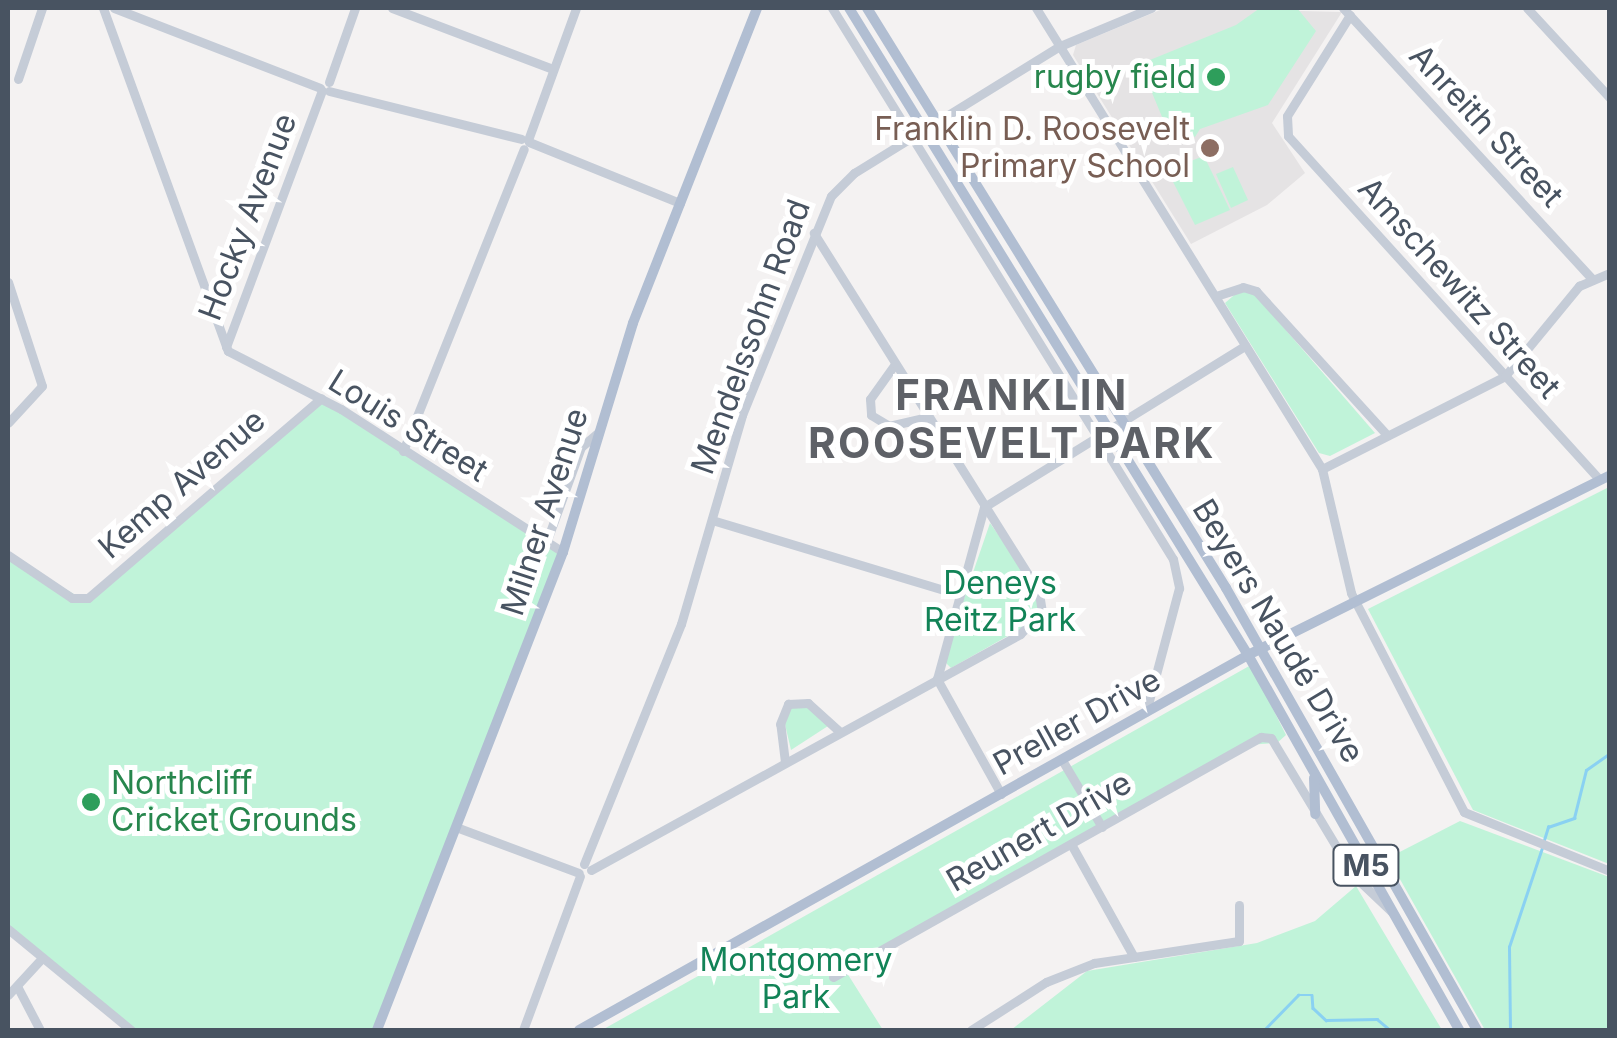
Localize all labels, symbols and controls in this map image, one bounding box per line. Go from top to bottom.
street label: Anreith Street [1401,37,1571,215]
place label: rugby field [1034,58,1196,96]
marker: rugby field [1205,66,1227,88]
street label: Hocky Avenue [191,108,305,326]
place label: Franklin D. Roosevelt Primary School [874,111,1190,186]
marker: Franklin D. Roosevelt Primary School [1199,137,1221,159]
street label: Amschewitz Street [1350,170,1568,406]
street label: Mendelssohn Road [683,194,819,480]
street label: Louis Street [321,362,495,490]
district label: FRANKLIN ROOSEVELT PARK [808,370,1216,468]
street label: Kemp Avenue [91,401,273,567]
street label: Milner Avenue [493,404,597,620]
street label: Beyers Naudé Drive [1184,492,1372,770]
park label: Deneys Reitz Park [924,565,1076,640]
street label: Preller Drive [987,660,1167,784]
street label: Reunert Drive [940,764,1138,900]
place label: Northcliff Cricket Grounds [111,765,357,840]
marker: Northcliff Cricket Grounds [80,791,102,813]
road number: M5 [1331,840,1401,890]
park label: Montgomery Park [699,942,893,1017]

